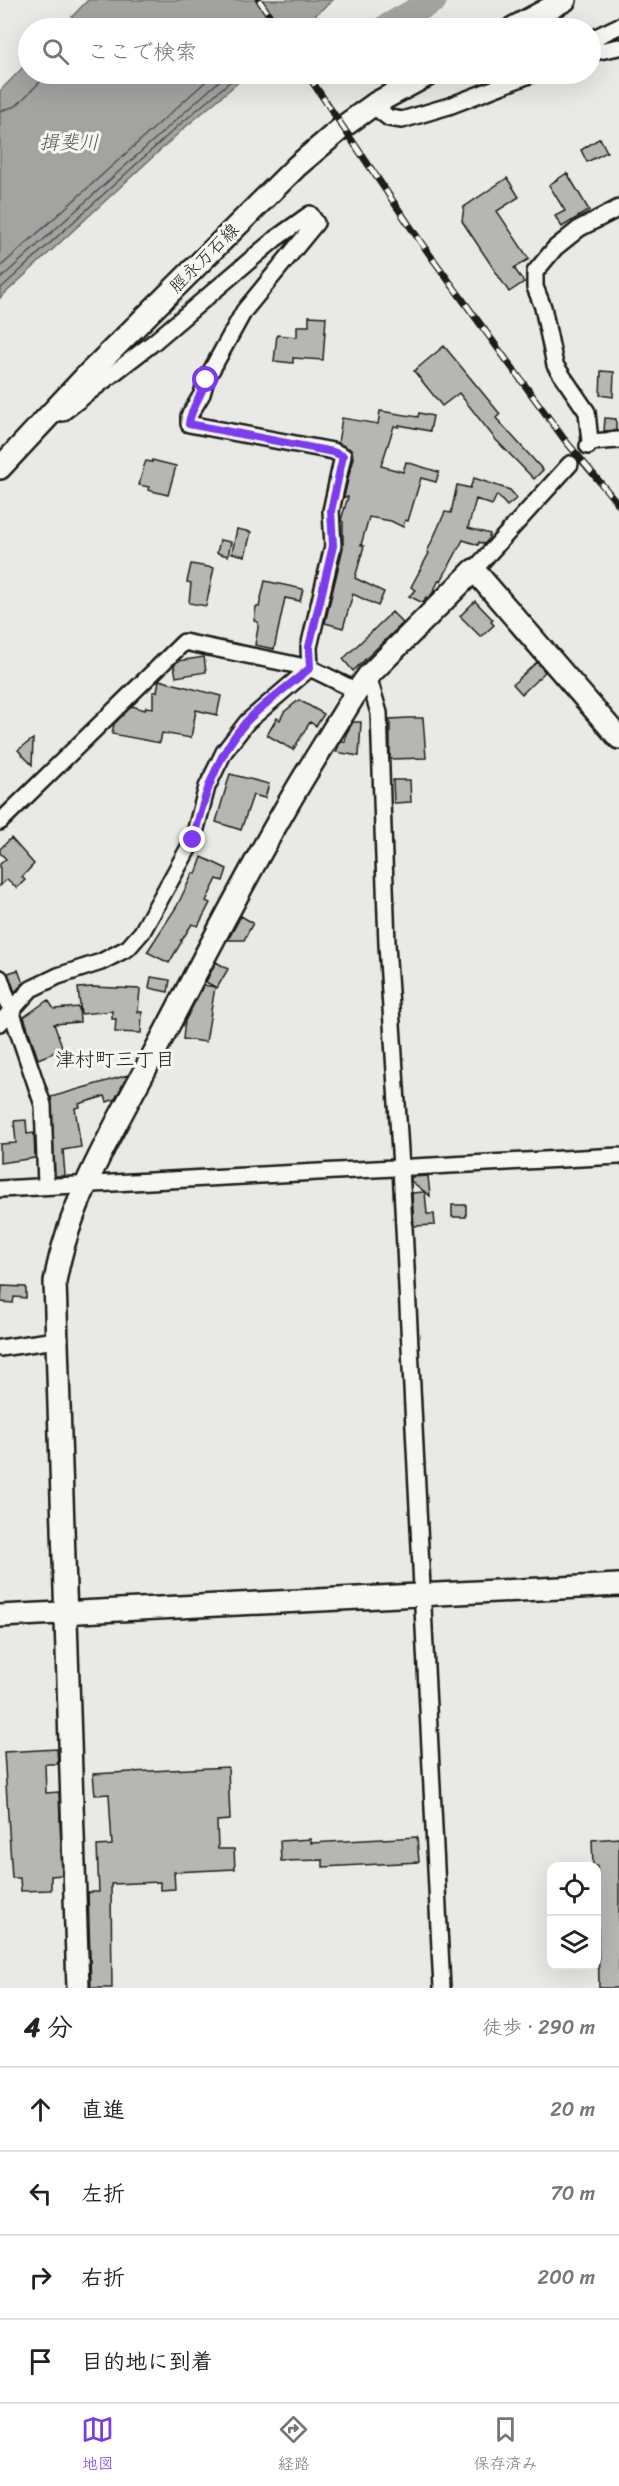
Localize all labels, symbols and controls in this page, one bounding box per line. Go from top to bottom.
search box [18,18,601,84]
text: ここで検索 [87,32,197,71]
icon: search [39,35,72,68]
water label: 揖斐川 [39,125,99,160]
street label: 脛永万石線 [161,215,247,301]
route start [192,366,218,392]
route end [179,826,205,852]
district label: 津村町三丁目 [55,1042,175,1077]
map controls [547,1862,601,1970]
button: locate [547,1862,601,1916]
button: layers [547,1916,601,1970]
text: 4 分 [24,2004,73,2050]
text: 徒歩 · 290 m [482,2010,595,2045]
text: 直進 [81,2090,125,2129]
text: 20 m [550,2092,595,2127]
icon: ahead [24,2093,57,2126]
text: 左折 [81,2174,125,2213]
text: 70 m [550,2176,595,2211]
icon: left [24,2177,57,2210]
text: 右折 [81,2258,125,2297]
text: 200 m [538,2260,595,2295]
icon: right [24,2261,57,2294]
text: 目的地に到着 [81,2342,213,2381]
icon: arrive [24,2345,57,2378]
tab: 地図 [81,2413,114,2478]
tab: 経路 [277,2413,310,2478]
tab: 保存済み [473,2413,537,2478]

